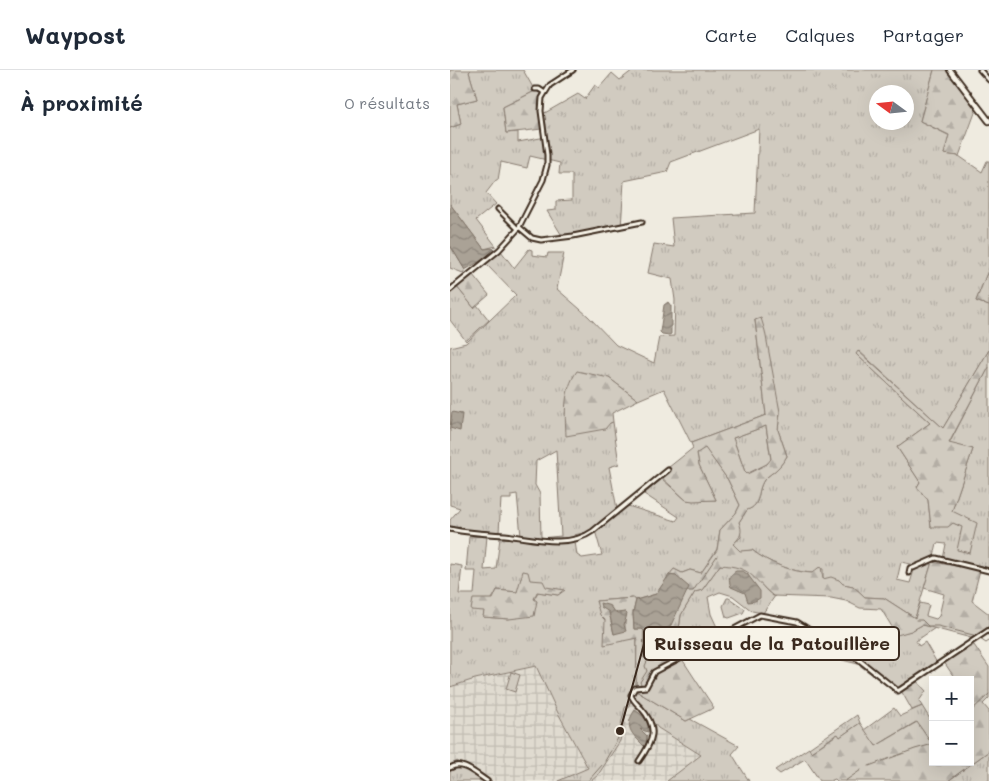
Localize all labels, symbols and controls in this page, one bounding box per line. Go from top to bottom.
text: Waypost [25,19,126,50]
text: Carte [705,23,757,47]
text: Calques [785,23,855,47]
text: Partager [883,23,964,47]
north arrow [869,85,914,130]
text: À proximité [20,89,143,116]
text: 0 résultats [344,92,430,113]
callout: Ruisseau de la Patouillère [644,627,899,660]
text: Ruisseau de la Patouillère [654,631,890,655]
map controls [929,676,974,766]
button: + [929,676,974,721]
button: − [929,721,974,766]

